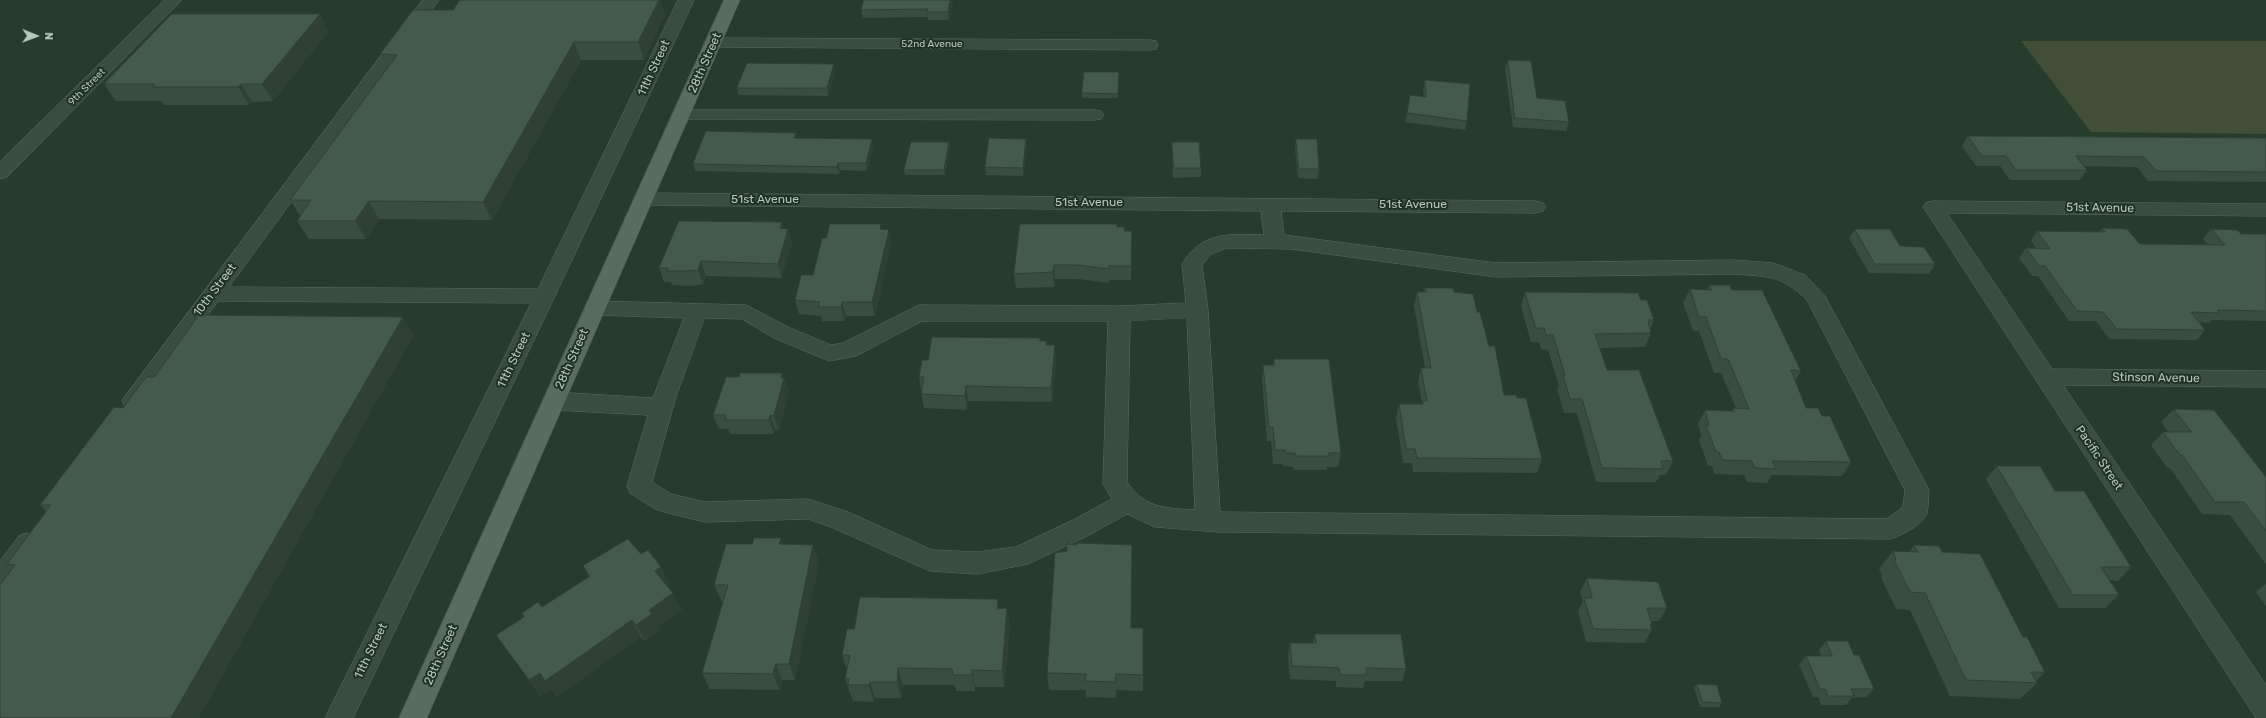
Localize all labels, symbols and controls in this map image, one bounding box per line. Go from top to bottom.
north arrow [16,16,56,56]
street label: 28th Street [685,31,725,95]
text: N [42,32,55,40]
street label: 11th Street [635,38,673,98]
street label: 52nd Avenue [901,38,963,50]
street label: 9th Street [66,66,108,108]
street label: 51st Avenue [731,193,799,207]
street label: 51st Avenue [1055,196,1123,210]
street label: 51st Avenue [1379,198,1447,212]
street label: 51st Avenue [2066,200,2134,216]
street label: 10th Street [190,261,240,319]
street label: 28th Street [552,327,592,391]
street label: 11th Street [494,330,534,390]
street label: Stinson Avenue [2112,370,2200,386]
street label: Pacific Street [2072,423,2126,493]
street label: 11th Street [351,621,391,681]
street label: 28th Street [421,623,461,687]

